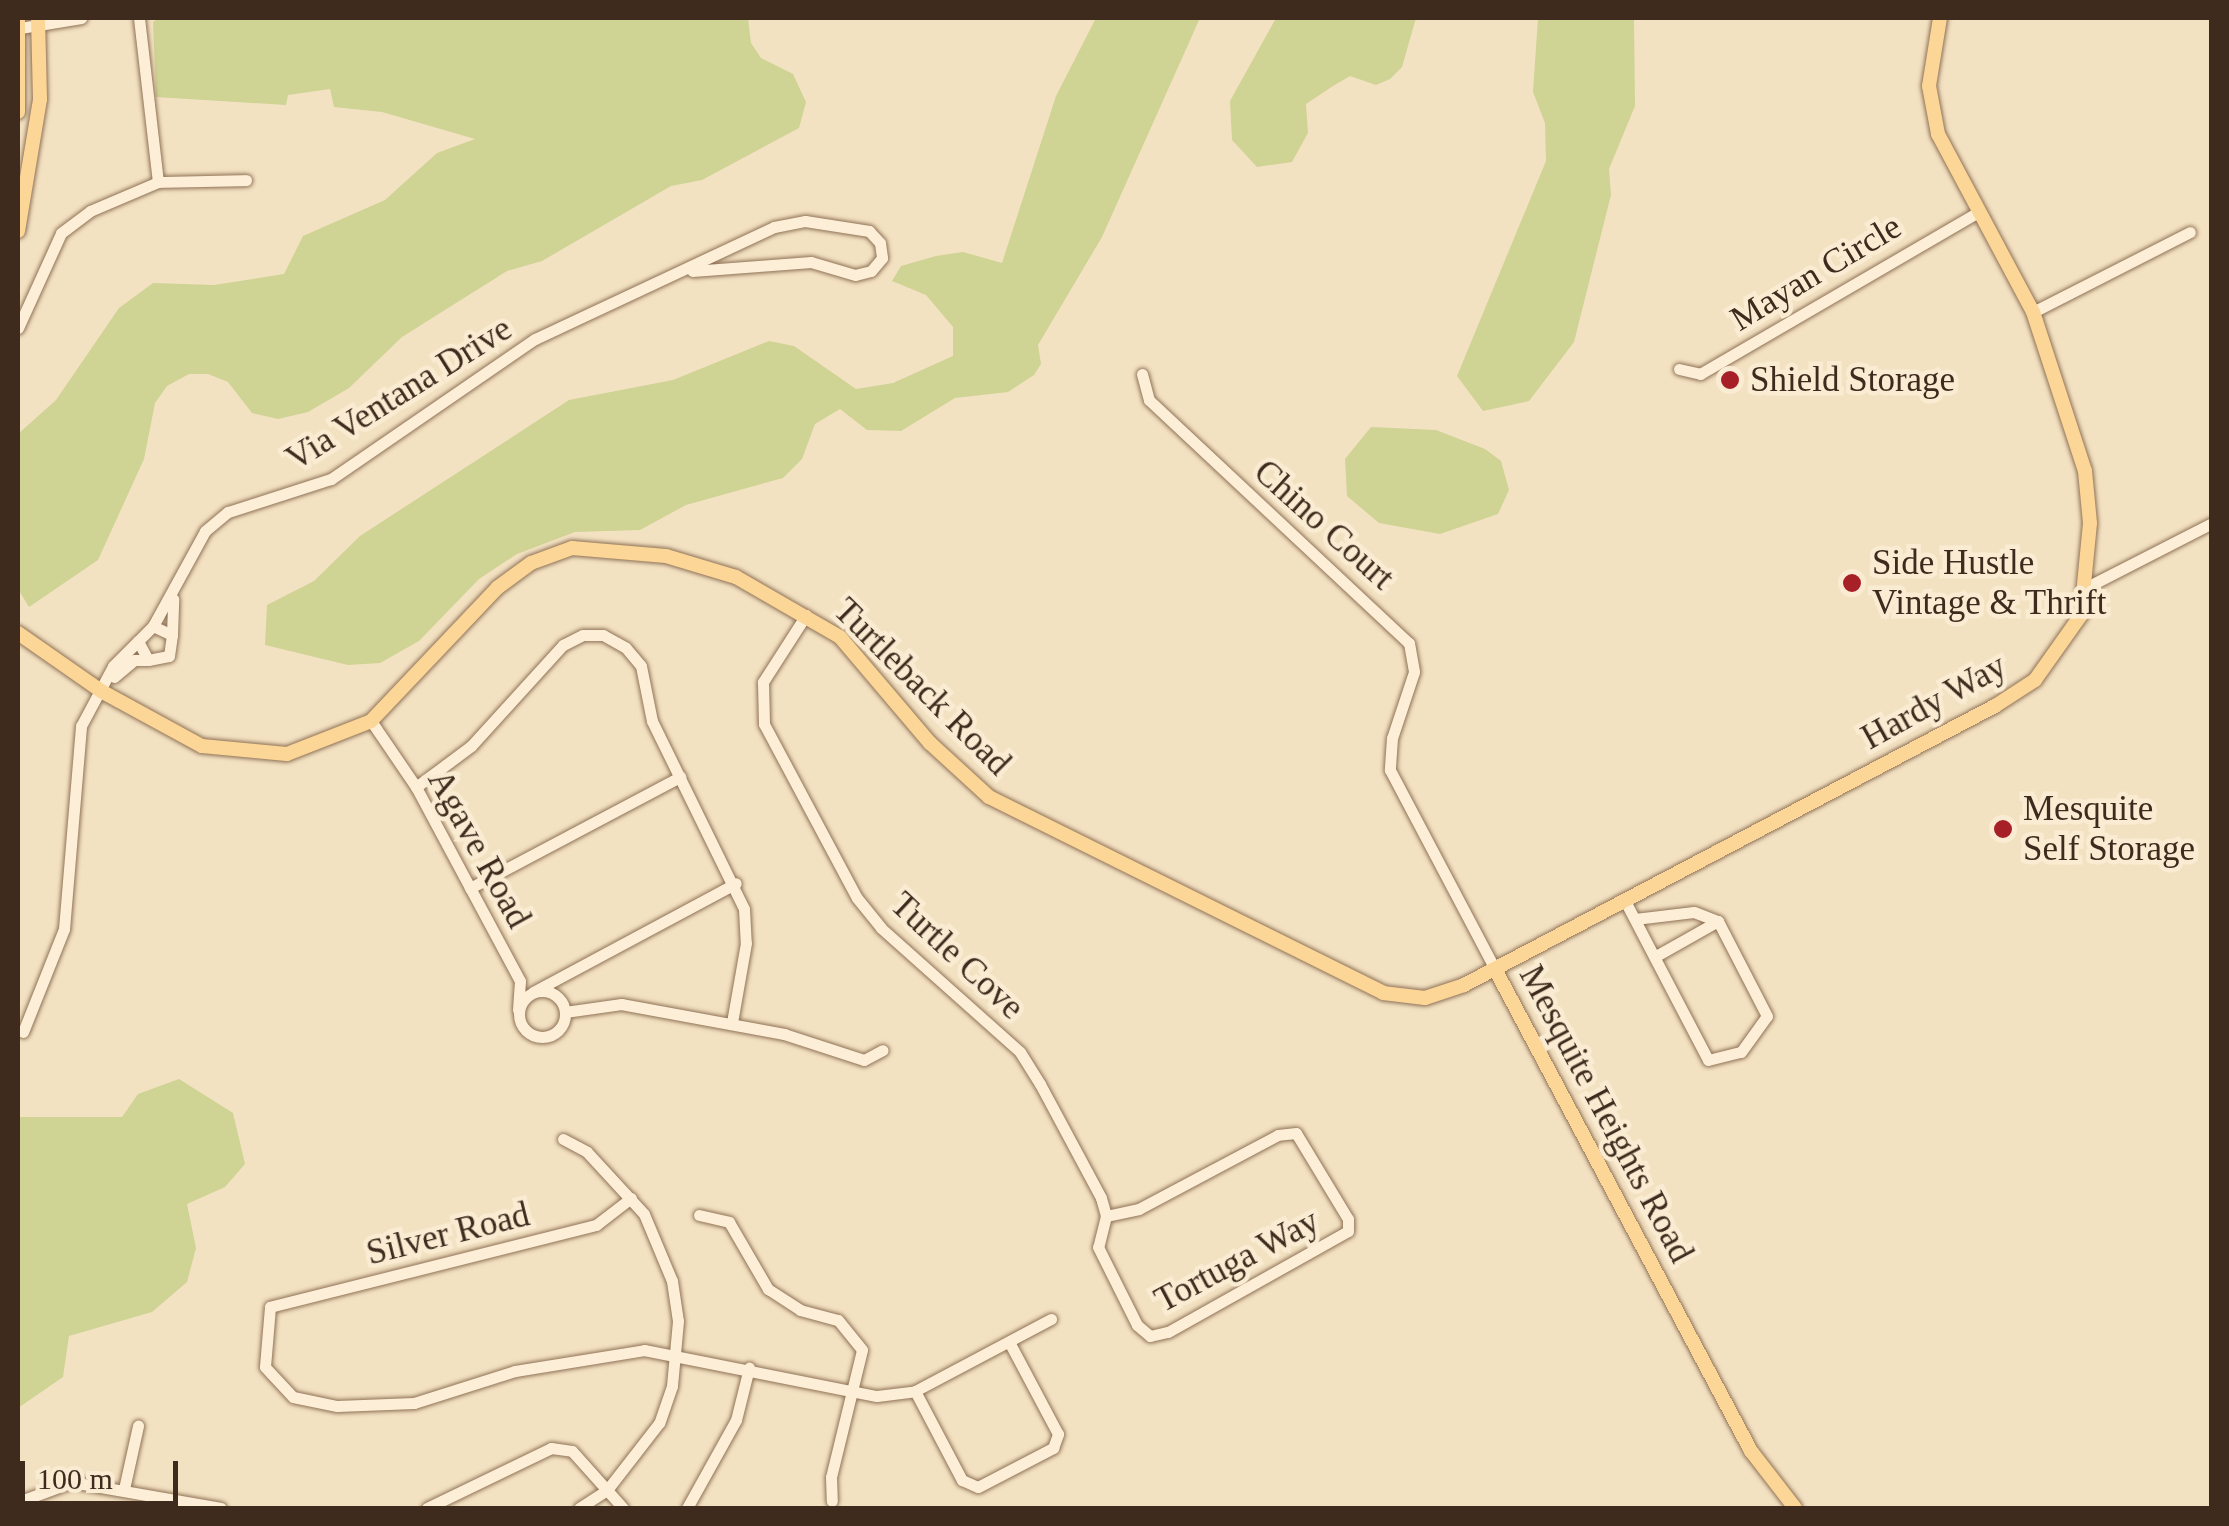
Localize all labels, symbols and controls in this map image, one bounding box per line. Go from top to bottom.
street label: Mayan Circle [1723,206,1909,340]
street label: Via Ventana Drive [278,308,520,480]
place label: Shield Storage [1750,359,1955,401]
marker: Shield Storage [1719,369,1741,391]
street label: Chino Court [1245,451,1403,599]
place label: Side Hustle Vintage & Thrift [1872,542,2107,624]
marker: Side Hustle Vintage & Thrift [1841,572,1863,594]
street label: Turtleback Road [825,590,1019,784]
street label: Hardy Way [1854,645,2014,759]
street label: Agave Road [418,763,540,935]
place label: Mesquite Self Storage [2023,788,2195,870]
marker: Mesquite Self Storage [1992,818,2014,840]
street label: Turtle Cove [882,884,1032,1028]
street label: Mesquite Heights Road [1510,958,1702,1270]
street label: Silver Road [362,1194,534,1274]
street label: Tortuga Way [1148,1200,1326,1322]
scale bar [25,1441,182,1503]
text: 100 m [37,1462,113,1495]

